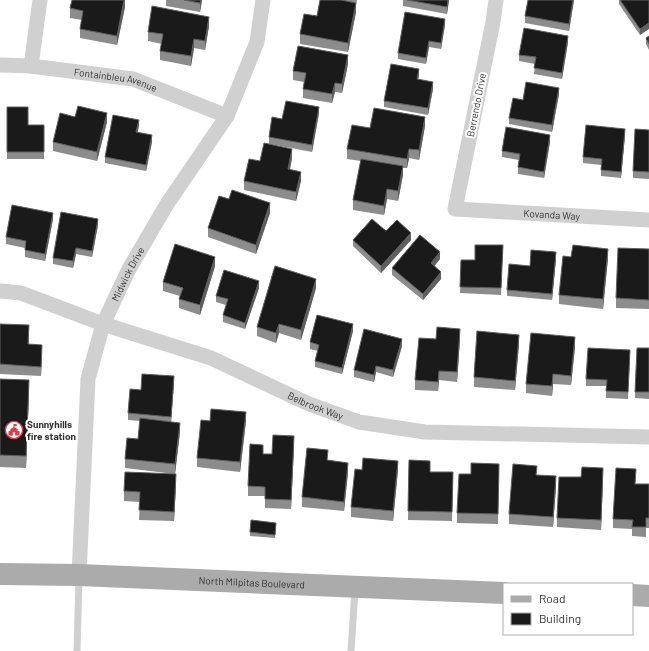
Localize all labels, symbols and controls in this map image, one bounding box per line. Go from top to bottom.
street label: Fontainbleu Avenue [73,66,159,94]
street label: Berrendo Drive [464,72,488,138]
street label: Kovanda Way [523,207,581,222]
street label: Midwick Drive [109,245,147,303]
street label: Belbrook Way [286,389,345,422]
place label: Sunnyhills fire station [27,418,76,442]
public building icon: Sunnyhills fire station [4,420,24,440]
street label: North Milpitas Boulevard [199,574,305,591]
legend [503,583,633,635]
text: Road [539,591,566,605]
text: Building [539,611,581,625]

